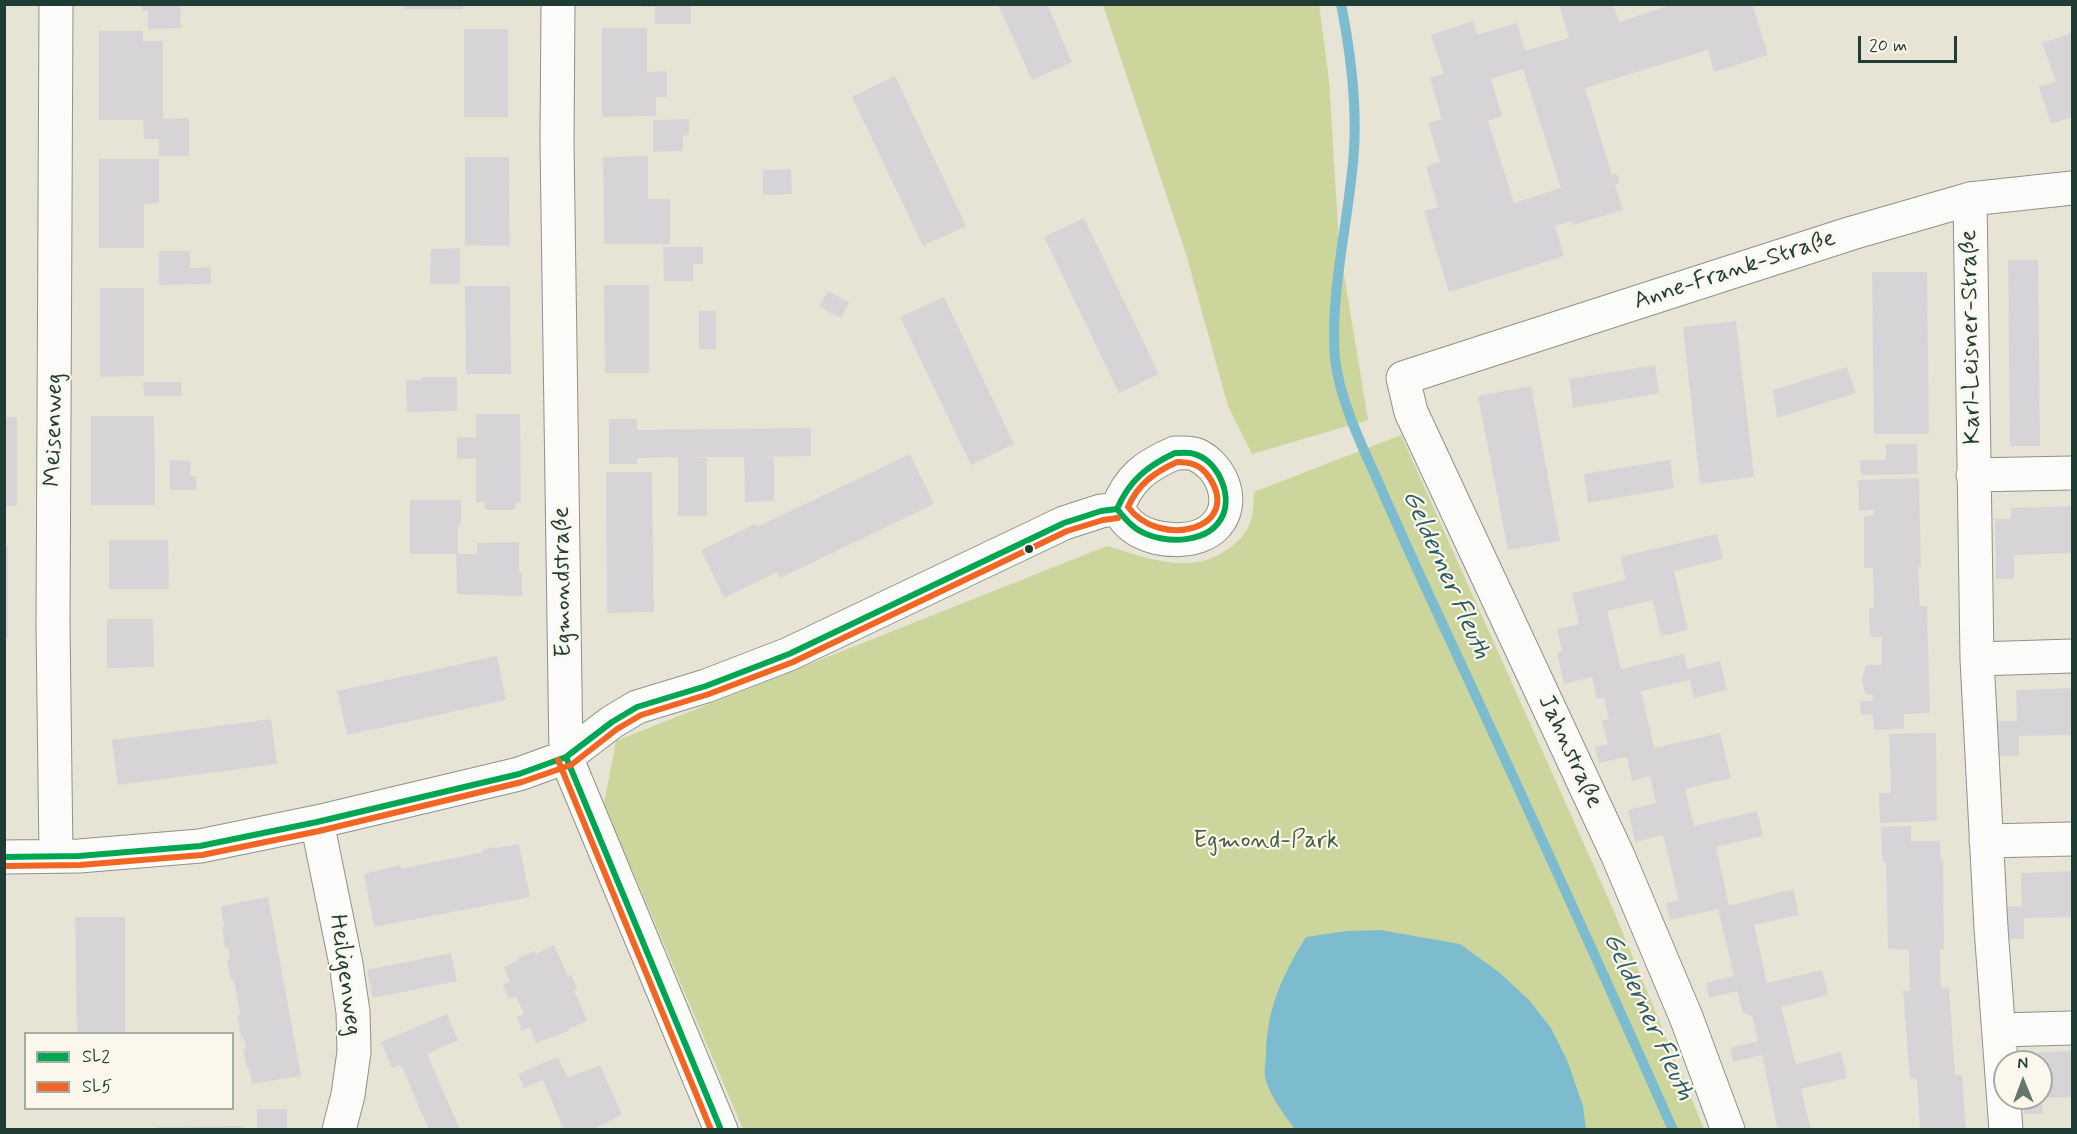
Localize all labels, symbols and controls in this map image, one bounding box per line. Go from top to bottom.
scale bar [1861,24,1960,62]
text: 20 m [1869,34,1907,58]
street label: Anne-Frank-Straße [1631,225,1839,317]
street label: Karl-Leisner-Straße [1956,229,1988,445]
street label: Meisenweg [40,373,70,487]
water label: Gelderner Fleuth [1394,486,1496,664]
street label: Egmondstraße [548,506,580,658]
unlabelled marker [1023,543,1035,555]
street label: Jahnstraße [1530,691,1608,813]
park label: Egmond-Park [1193,828,1339,856]
street label: Heiligenweg [321,912,367,1038]
water label: Gelderner Fleuth [1594,928,1700,1106]
legend [24,1032,234,1110]
text: SL2 [82,1045,110,1069]
north arrow [1993,1050,2053,1110]
text: N [2017,1053,2028,1074]
text: SL5 [82,1075,112,1099]

